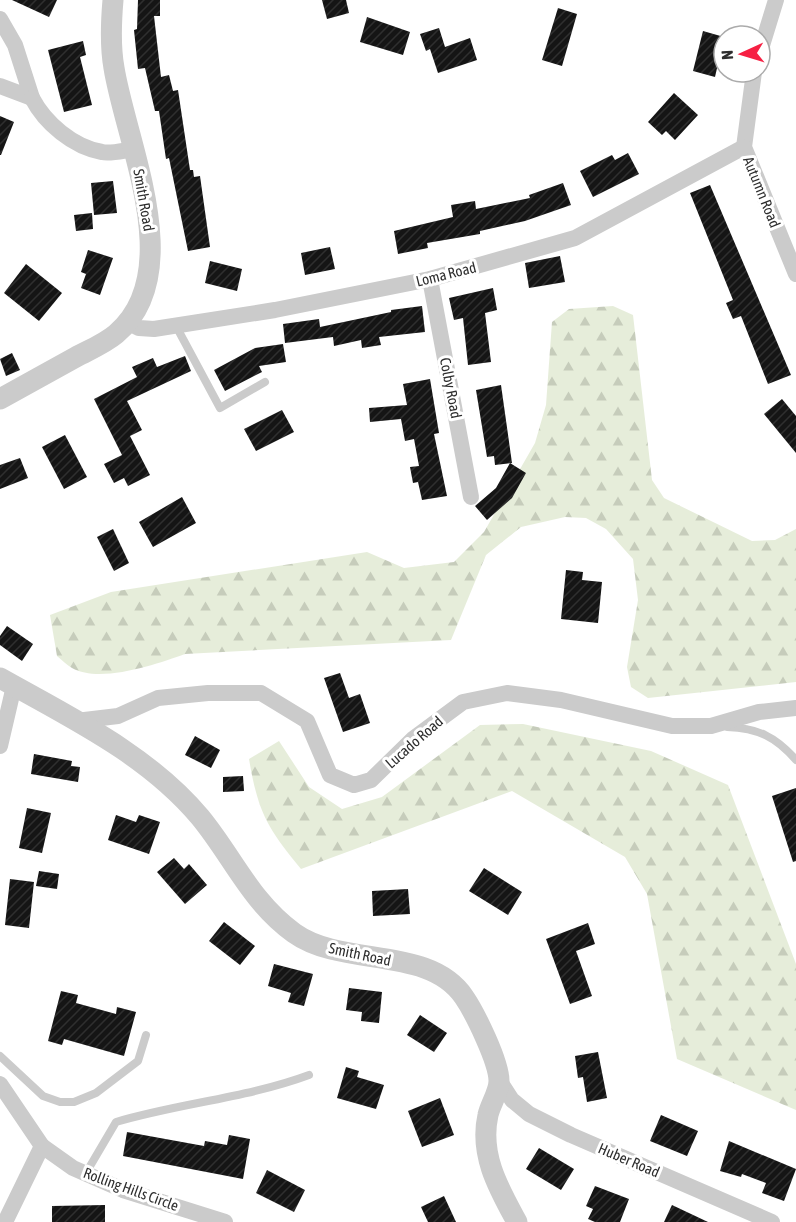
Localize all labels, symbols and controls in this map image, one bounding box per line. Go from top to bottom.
north arrow [712,24,772,84]
text: N [718,50,736,60]
street label: Autumn Road [740,154,784,230]
street label: Smith Road [130,168,158,232]
street label: Loma Road [414,258,478,290]
street label: Colby Road [437,356,465,420]
street label: Lucado Road [382,712,446,772]
street label: Smith Road [327,939,393,969]
street label: Huber Road [596,1139,662,1181]
street label: Rolling Hills Circle [81,1164,181,1214]

